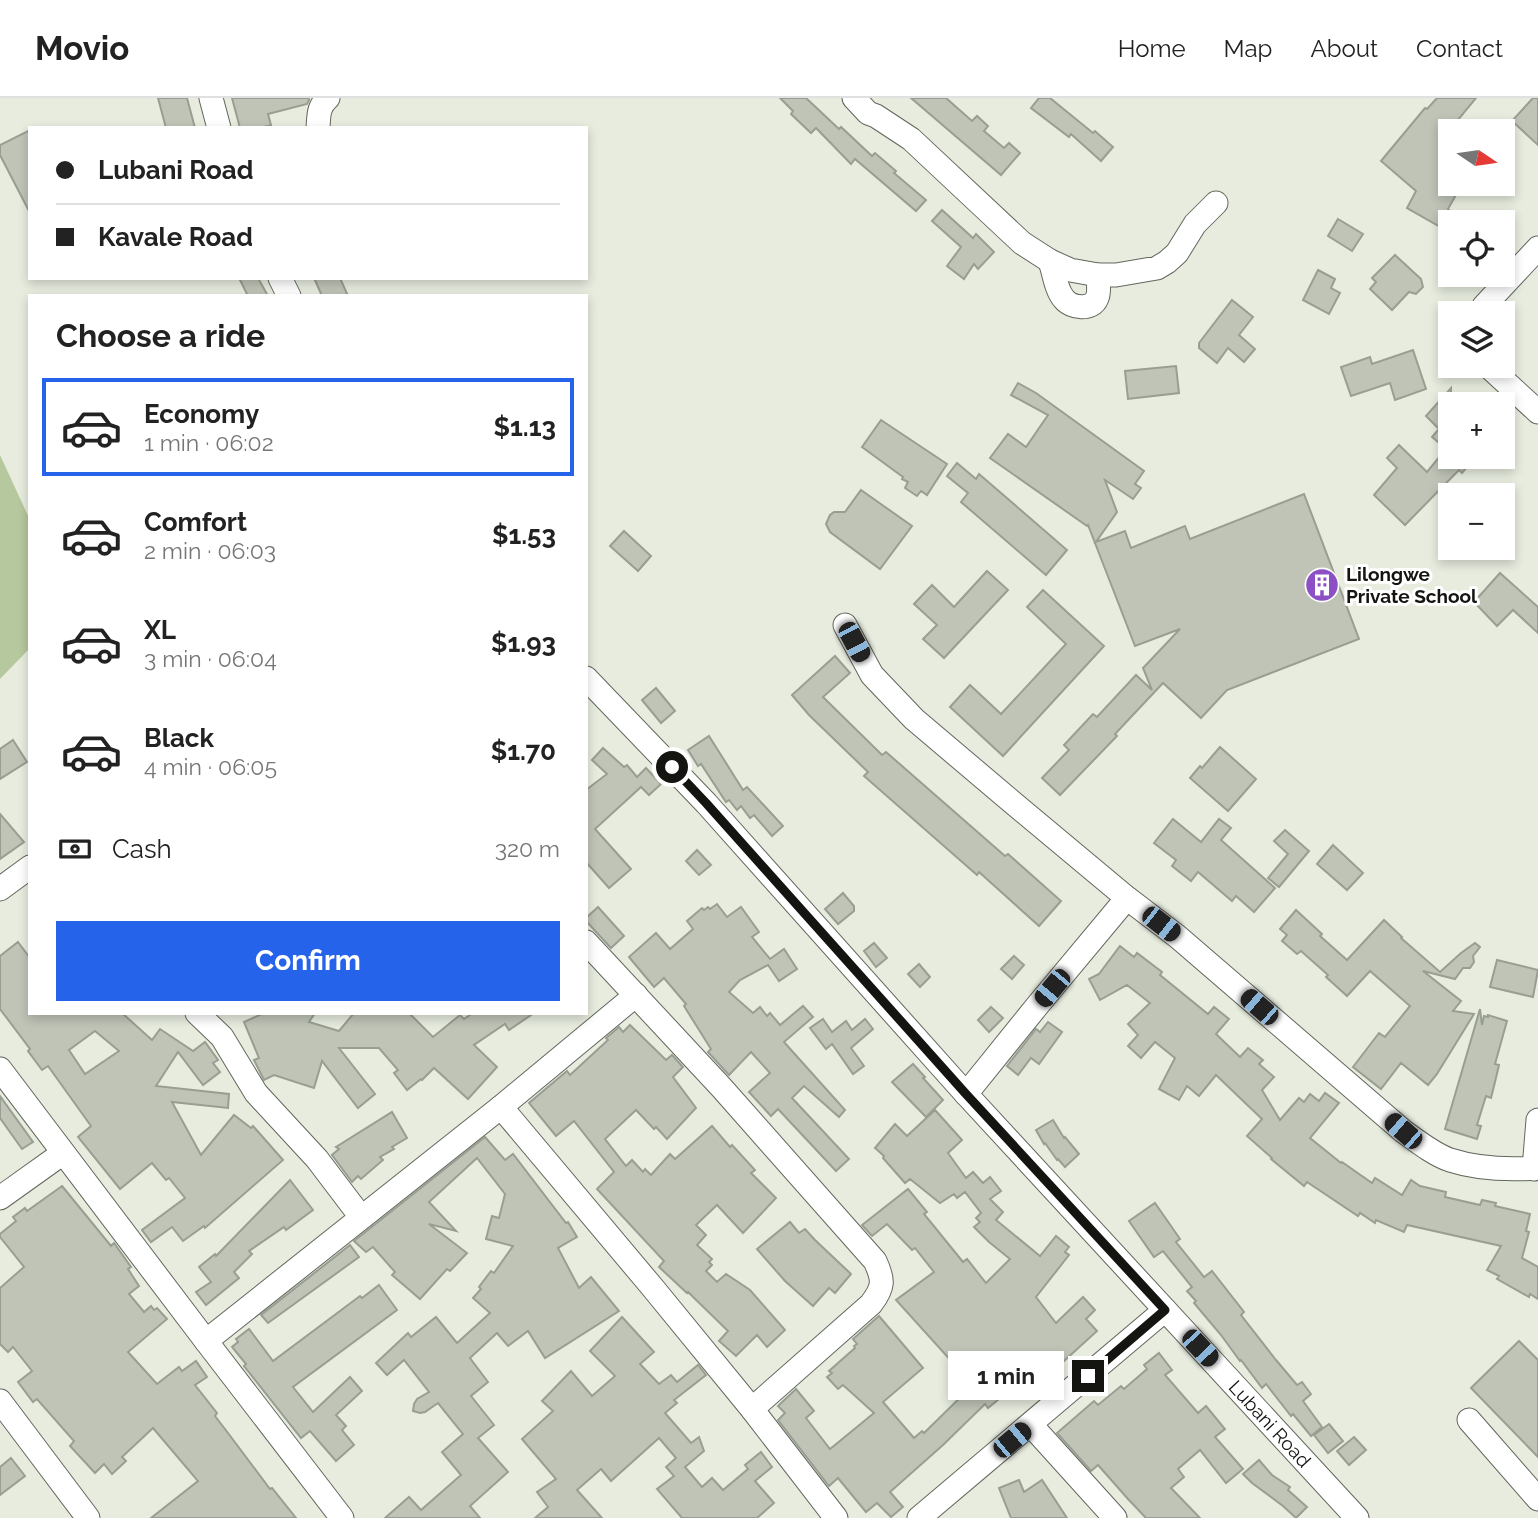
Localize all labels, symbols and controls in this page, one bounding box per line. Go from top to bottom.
text: Movio [35,29,129,68]
text: Home [1118,34,1186,63]
text: Map [1224,34,1272,63]
text: About [1310,34,1378,63]
text: Contact [1416,34,1503,63]
north arrow [1438,119,1516,196]
map controls [1438,119,1515,560]
text: Lubani Road [98,155,254,185]
button: locate [1438,210,1515,287]
text: Kavale Road [98,222,253,252]
button: layers [1438,301,1515,378]
text: Choose a ride [56,317,265,354]
button: + [1438,392,1515,469]
icon: car [60,396,123,459]
text: Economy [144,399,259,429]
text: $1.13 [493,412,556,442]
text: 1 min · 06:02 [144,429,274,456]
button: − [1438,483,1515,560]
icon: car [60,504,123,567]
text: Comfort [144,507,247,537]
text: $1.53 [492,520,556,550]
text: 2 min · 06:03 [144,537,276,564]
place label: Lilongwe Private School [1346,563,1478,607]
building icon: Lilongwe Private School [1303,566,1341,604]
icon: car [60,612,123,675]
text: XL [144,615,176,645]
car [835,619,874,665]
text: $1.93 [491,628,556,658]
text: 3 min · 06:04 [144,645,277,672]
icon: car [60,720,123,783]
text: Black [144,723,214,753]
text: $1.70 [491,736,556,766]
route start [656,751,688,783]
text: 4 min · 06:05 [144,753,277,780]
icon: cash [56,830,94,868]
text: Cash [112,834,172,864]
text: 320 m [495,835,560,862]
car [1138,903,1185,945]
button: Confirm [56,921,560,1001]
car [1031,965,1074,1011]
car [1237,985,1282,1029]
car [1381,1109,1426,1153]
car [1178,1325,1223,1371]
callout: 1 min [948,1352,1064,1400]
route end [1072,1360,1104,1392]
text: 1 min [977,1362,1035,1389]
street label: Lubani Road [1225,1376,1315,1472]
car [990,1418,1035,1462]

